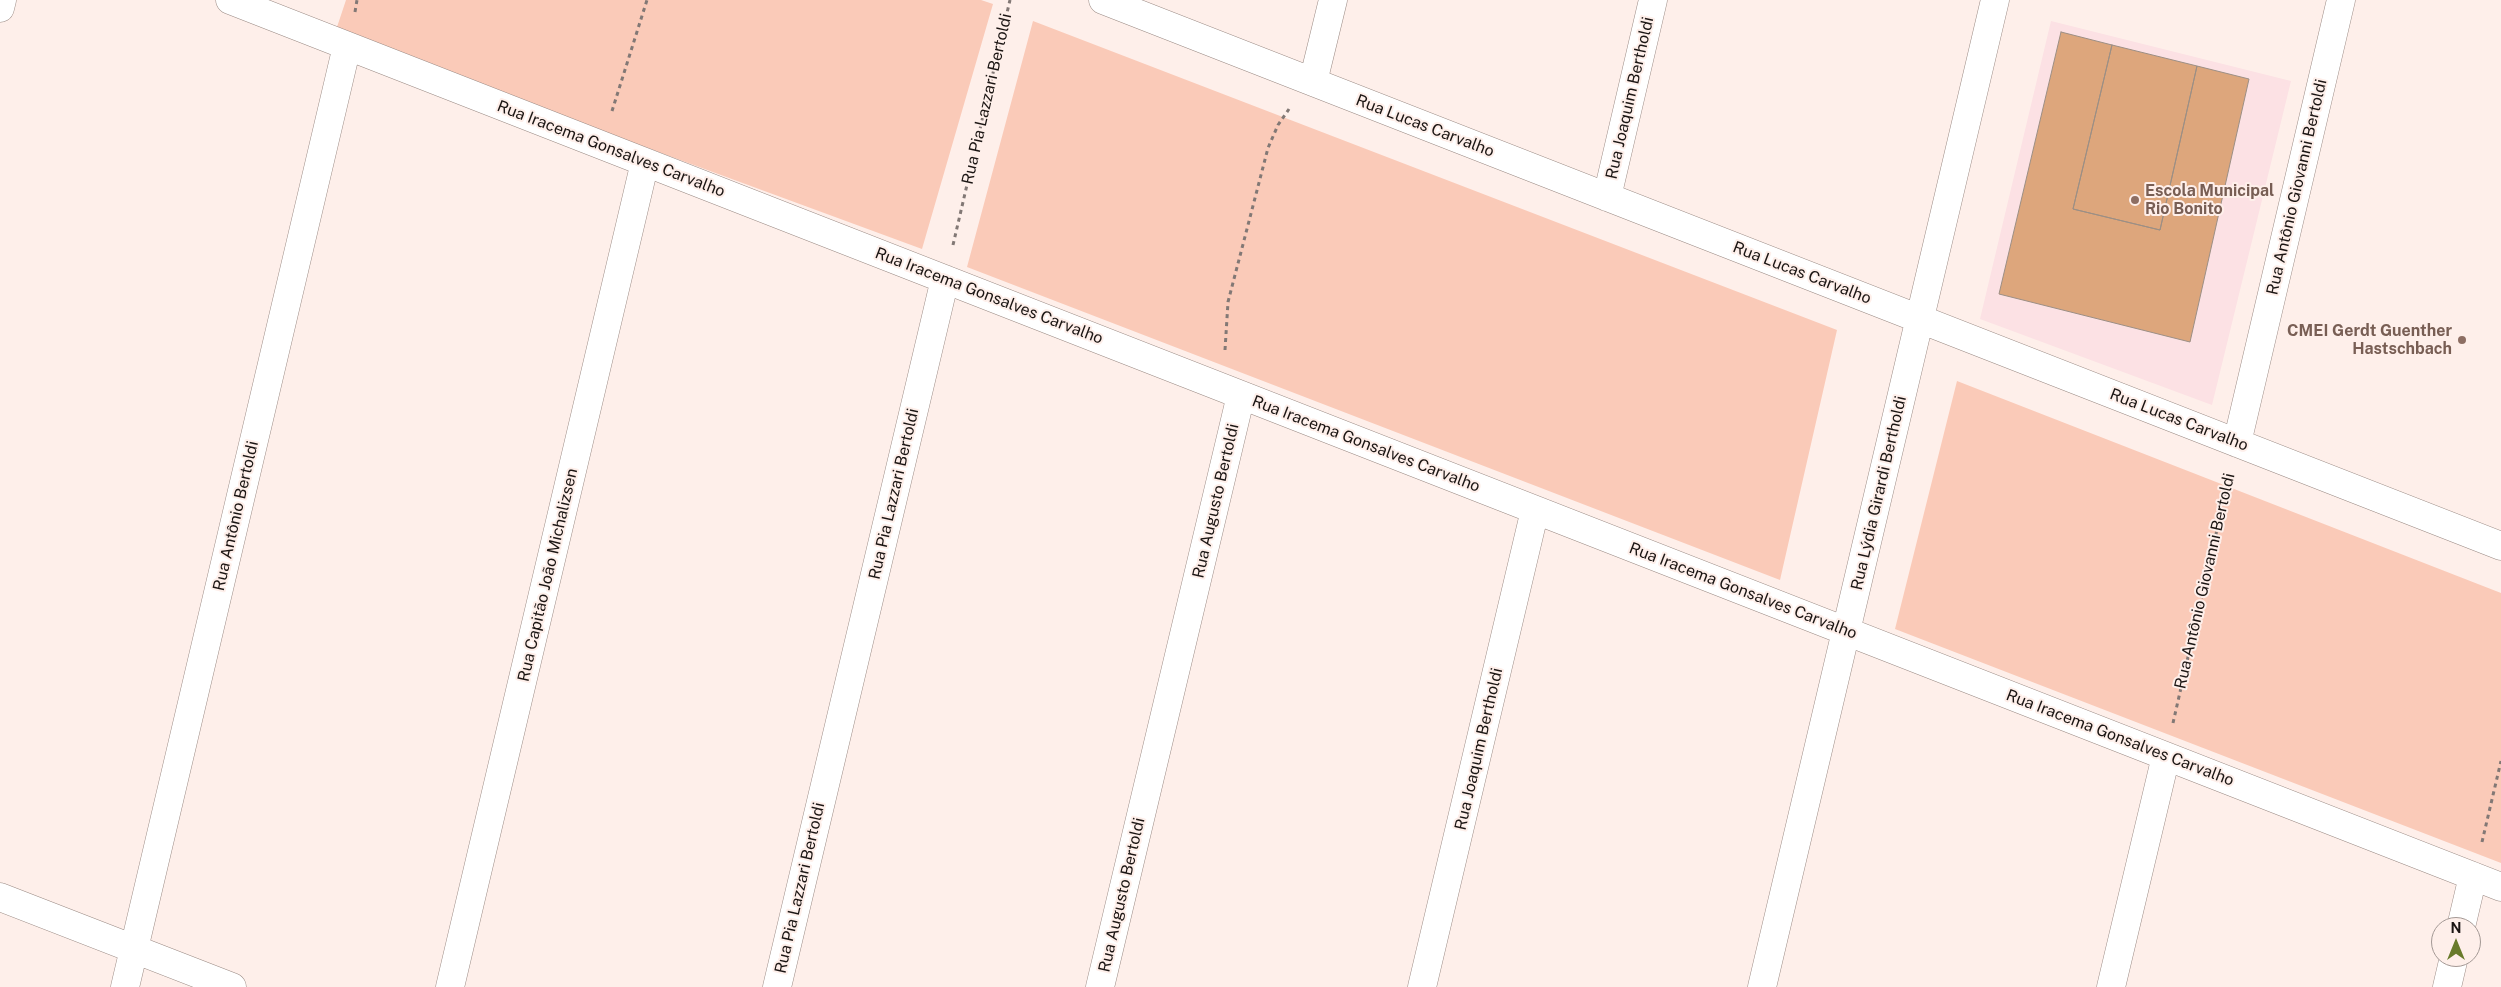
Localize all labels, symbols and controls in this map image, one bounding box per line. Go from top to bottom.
street label: Rua Pia Lazzari Bertoldi [958,12,1016,186]
street label: Rua Joaquim Bertholdi [1602,15,1658,181]
street label: Rua Antônio Giovanni Bertoldi [2263,77,2331,297]
street label: Rua Lucas Carvalho [1353,91,1497,161]
street label: Rua Iracema Gonsalves Carvalho [494,97,728,201]
place label: Escola Municipal Rio Bonito [2145,181,2274,219]
marker: Escola Municipal Rio Bonito [2129,194,2141,206]
street label: Rua Lucas Carvalho [1730,238,1874,308]
street label: Rua Iracema Gonsalves Carvalho [872,244,1106,348]
place label: CMEI Gerdt Guenther Hastschbach [2287,321,2452,359]
marker: CMEI Gerdt Guenther Hastschbach [2456,334,2468,346]
street label: Rua Lucas Carvalho [2107,385,2251,455]
street label: Rua Iracema Gonsalves Carvalho [1249,392,1483,496]
street label: Rua Lýdia Girardi Bertholdi [1847,394,1911,592]
street label: Rua Pia Lazzari Bertoldi [865,407,923,581]
street label: Rua Augusto Bertoldi [1189,422,1243,580]
street label: Rua Antônio Bertoldi [209,439,263,593]
street label: Rua Capitão João Michalizsen [514,466,582,684]
street label: Rua Antônio Giovanni Bertoldi [2171,471,2239,691]
street label: Rua Iracema Gonsalves Carvalho [1626,539,1860,643]
street label: Rua Joaquim Bertholdi [1451,666,1507,832]
street label: Rua Iracema Gonsalves Carvalho [2003,686,2237,790]
street label: Rua Pia Lazzari Bertoldi [771,801,829,975]
street label: Rua Augusto Bertoldi [1095,816,1149,974]
north arrow [2431,917,2481,967]
text: N [2451,920,2461,936]

